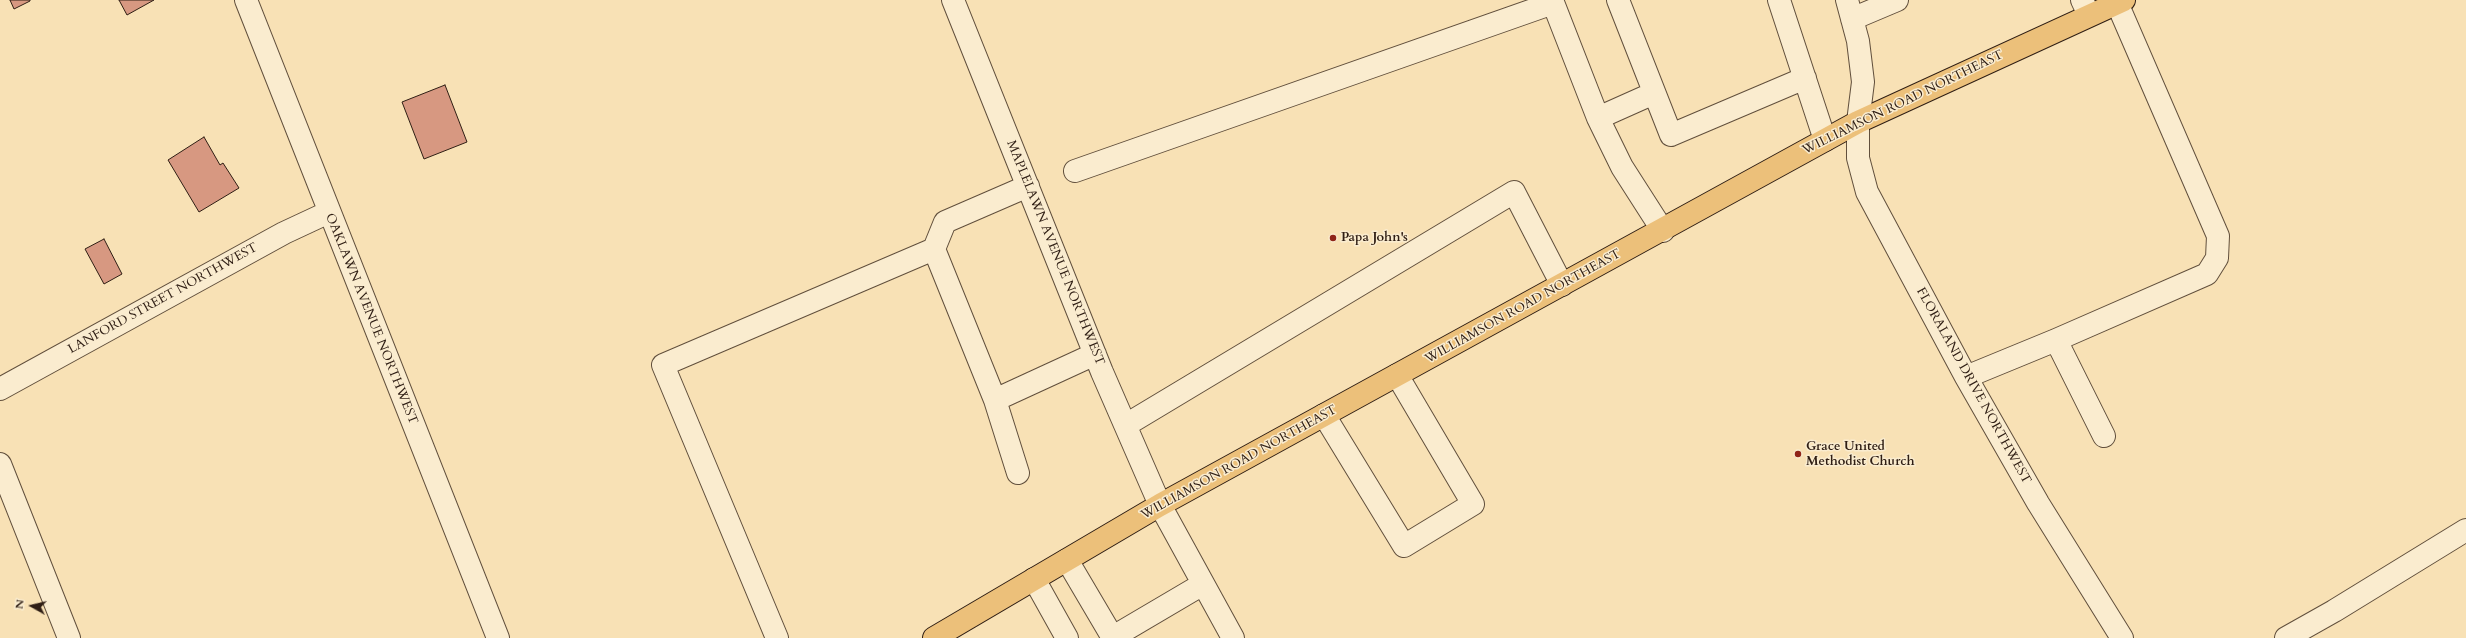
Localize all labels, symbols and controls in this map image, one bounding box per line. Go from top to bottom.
street label: WILLIAMSON ROAD NORTHEAST [1800,47,2006,159]
street label: MAPLELAWN AVENUE NORTHWEST [1003,138,1107,368]
street label: OAKLAWN AVENUE NORTHWEST [321,211,421,427]
place label: Papa John's [1341,230,1408,246]
marker: Papa John's [1328,233,1338,243]
street label: LANFORD STREET NORTHWEST [66,240,260,358]
street label: WILLIAMSON ROAD NORTHEAST [1422,247,1624,367]
street label: FLORALAND DRIVE NORTHWEST [1912,285,2034,487]
street label: WILLIAMSON ROAD NORTHEAST [1138,403,1340,523]
place label: Grace United Methodist Church [1806,439,1915,470]
marker: Grace United Methodist Church [1793,449,1803,459]
north arrow [12,586,52,626]
text: N [12,598,28,610]

